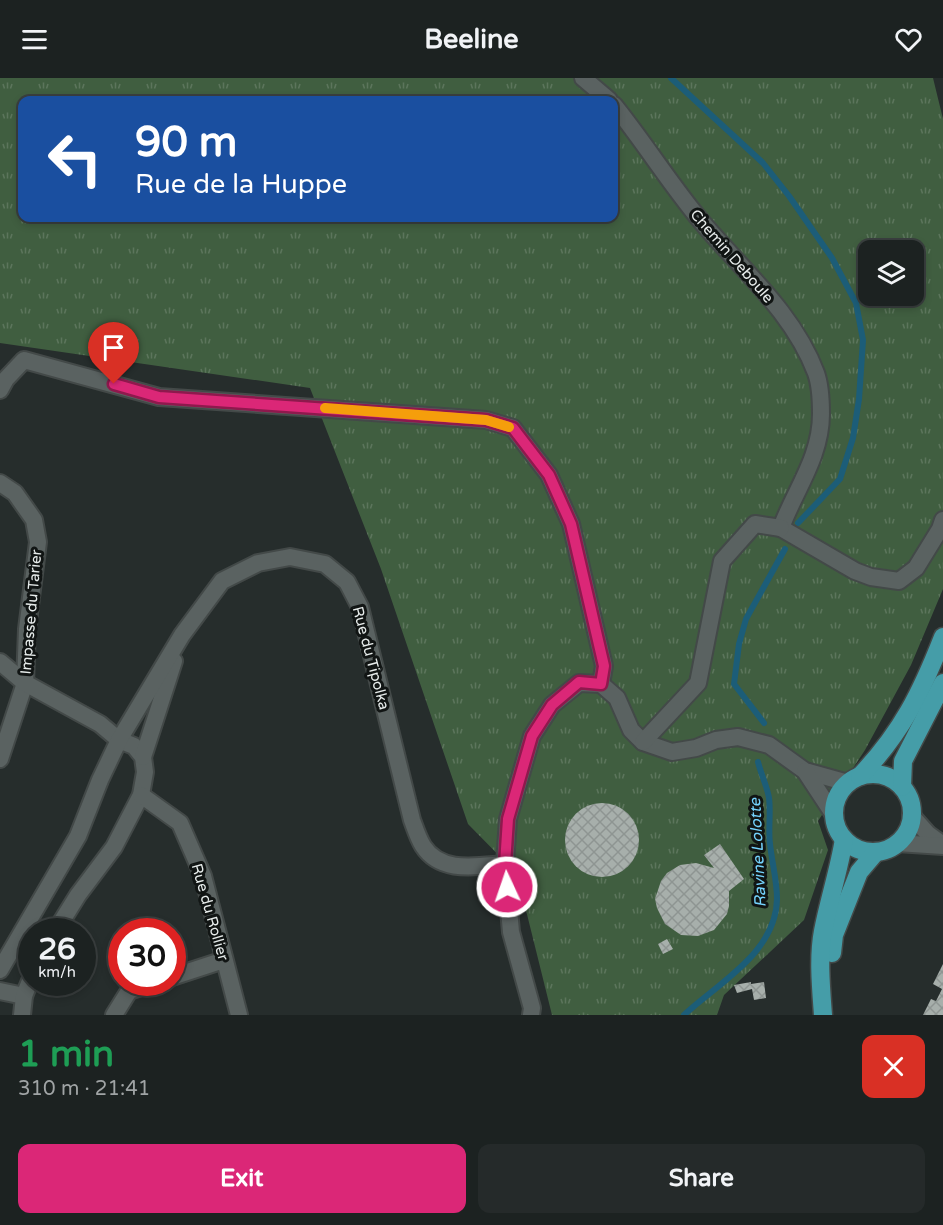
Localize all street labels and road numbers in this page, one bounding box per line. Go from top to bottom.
street label: Chemin Deboule [686,206,778,306]
street label: Impasse du Tarier [17,549,45,675]
street label: Rue du Tipolka [349,604,393,712]
street label: Rue du Rollier [188,861,232,963]

